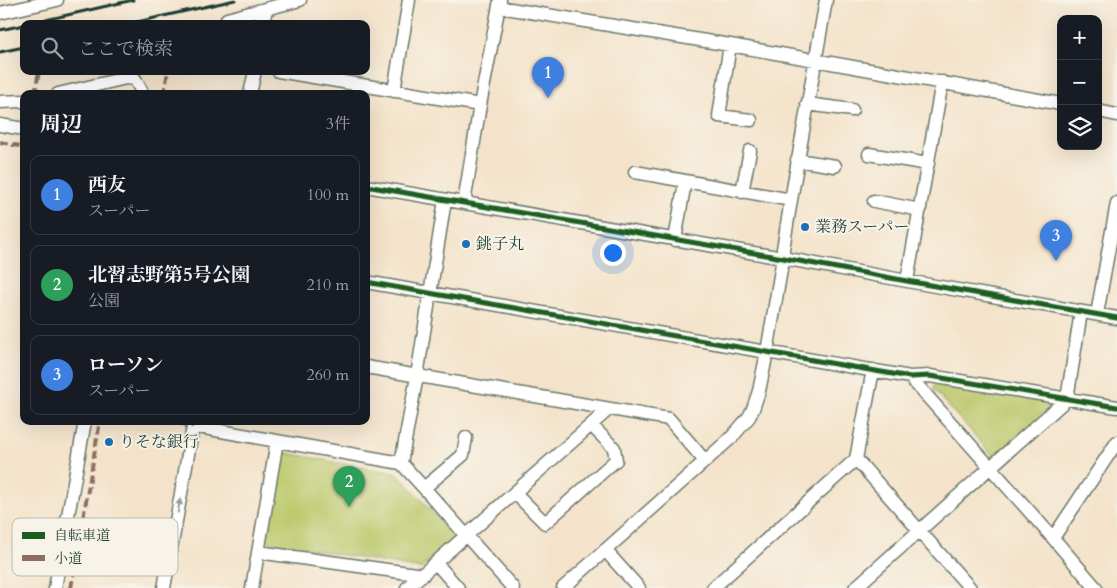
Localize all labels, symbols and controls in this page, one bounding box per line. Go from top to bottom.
map controls [1057,15,1102,150]
button: + [1057,15,1102,60]
search box [20,20,370,75]
icon: search [38,34,66,62]
text: ここで検索 [78,36,173,62]
pin: 1 [532,57,564,98]
button: − [1057,60,1102,105]
button: layers [1057,105,1102,150]
text: 周辺 [40,110,82,139]
text: 3件 [326,113,350,135]
text: 西友 [88,172,126,198]
text: 1 [53,184,61,206]
text: 100 m [307,184,349,206]
text: スーパー [88,200,150,222]
place label: 業務スーパー [815,216,909,238]
pin: 3 [1040,220,1072,261]
marker: 業務スーパー [799,221,811,233]
place label: 銚子丸 [476,233,524,255]
marker: 銚子丸 [460,238,472,250]
your location [600,240,626,266]
text: 北習志野第5号公園 [88,262,250,288]
text: 2 [53,274,61,296]
text: 210 m [307,274,349,296]
text: 公園 [88,290,120,312]
text: ローソン [88,352,163,378]
text: 3 [53,364,61,386]
text: 260 m [307,364,349,386]
text: スーパー [88,380,150,402]
place label: りそな銀行 [119,431,199,453]
marker: りそな銀行 [103,436,115,448]
pin: 2 [333,466,365,507]
one-way arrow [175,497,183,513]
legend [12,518,178,576]
text: 自転車道 [54,526,110,545]
text: 小道 [54,549,82,568]

